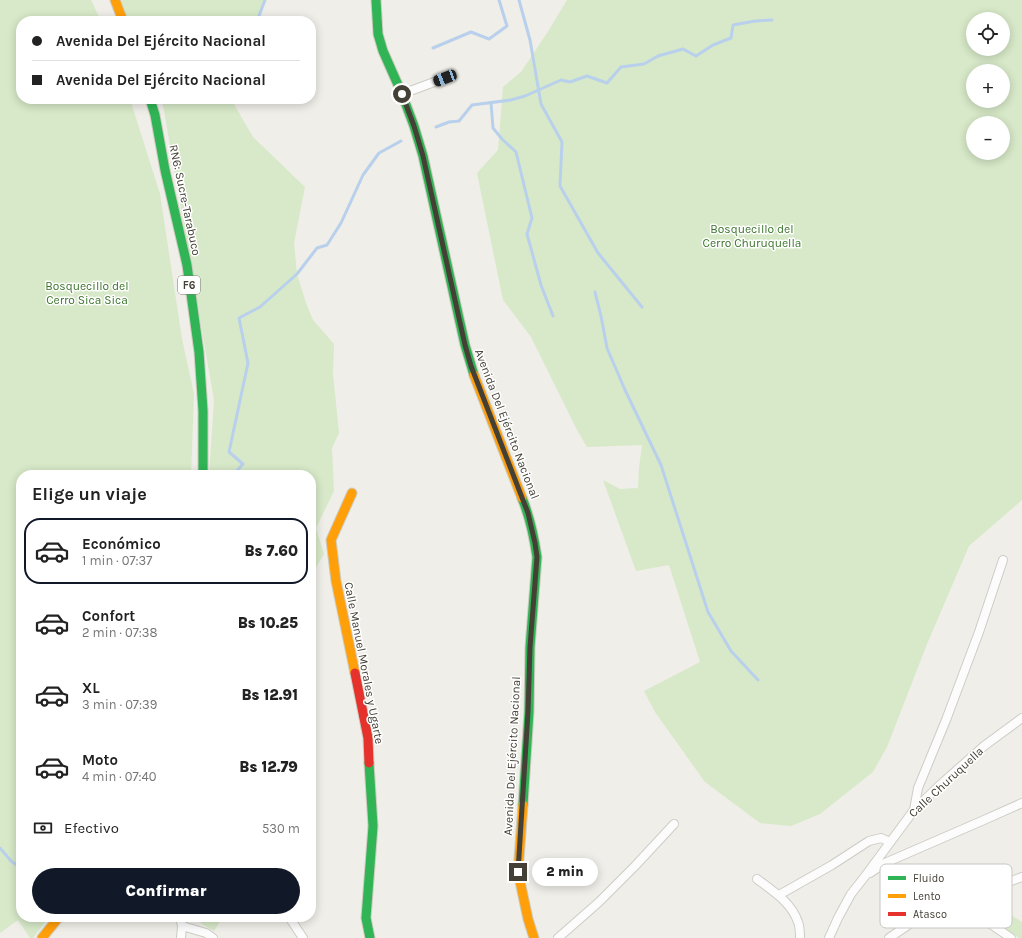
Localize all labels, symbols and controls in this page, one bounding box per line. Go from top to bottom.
map controls [966,12,1010,160]
button: locate [966,12,1010,56]
text: Avenida Del Ejército Nacional [56,32,266,50]
button: + [966,64,1010,108]
car [432,68,458,88]
text: Avenida Del Ejército Nacional [56,71,266,89]
route start [393,85,411,103]
button: − [966,116,1010,160]
street label: RN6: Sucre-Tarabuco [166,143,204,257]
park label: Bosquecillo del Cerro Churuquella [703,222,801,250]
road number: F6 [178,276,200,294]
park label: Bosquecillo del Cerro Sica Sica [45,279,129,307]
street label: Avenida Del Ejército Nacional [472,347,542,501]
text: Elige un viaje [32,483,147,505]
icon: car [34,533,70,569]
text: Económico [82,535,161,553]
text: Bs 7.60 [244,542,298,560]
text: 1 min · 07:37 [82,553,152,568]
street label: Calle Manuel Morales y Ugarte [341,581,387,745]
icon: car [34,605,70,641]
text: Confort [82,607,135,625]
text: Bs 10.25 [238,614,298,632]
text: 2 min · 07:38 [82,625,157,640]
street label: Avenida Del Ejército Nacional [501,676,523,836]
icon: car [34,677,70,713]
text: XL [82,679,100,697]
text: Bs 12.91 [241,686,298,704]
text: 3 min · 07:39 [82,697,157,712]
street label: Calle Churuquella [906,744,986,820]
icon: car [34,749,70,785]
text: Moto [82,751,118,769]
text: Bs 12.79 [239,758,298,776]
text: 4 min · 07:40 [82,769,157,784]
icon: cash [32,817,54,839]
text: Efectivo [64,819,119,837]
text: 530 m [262,821,300,836]
callout: 2 min [532,858,598,886]
route end [509,863,527,881]
text: 2 min [546,864,584,879]
legend [880,864,1012,928]
button: Confirmar [32,868,300,914]
text: Fluido [913,872,944,885]
text: Lento [913,890,941,903]
text: Atasco [913,908,947,921]

